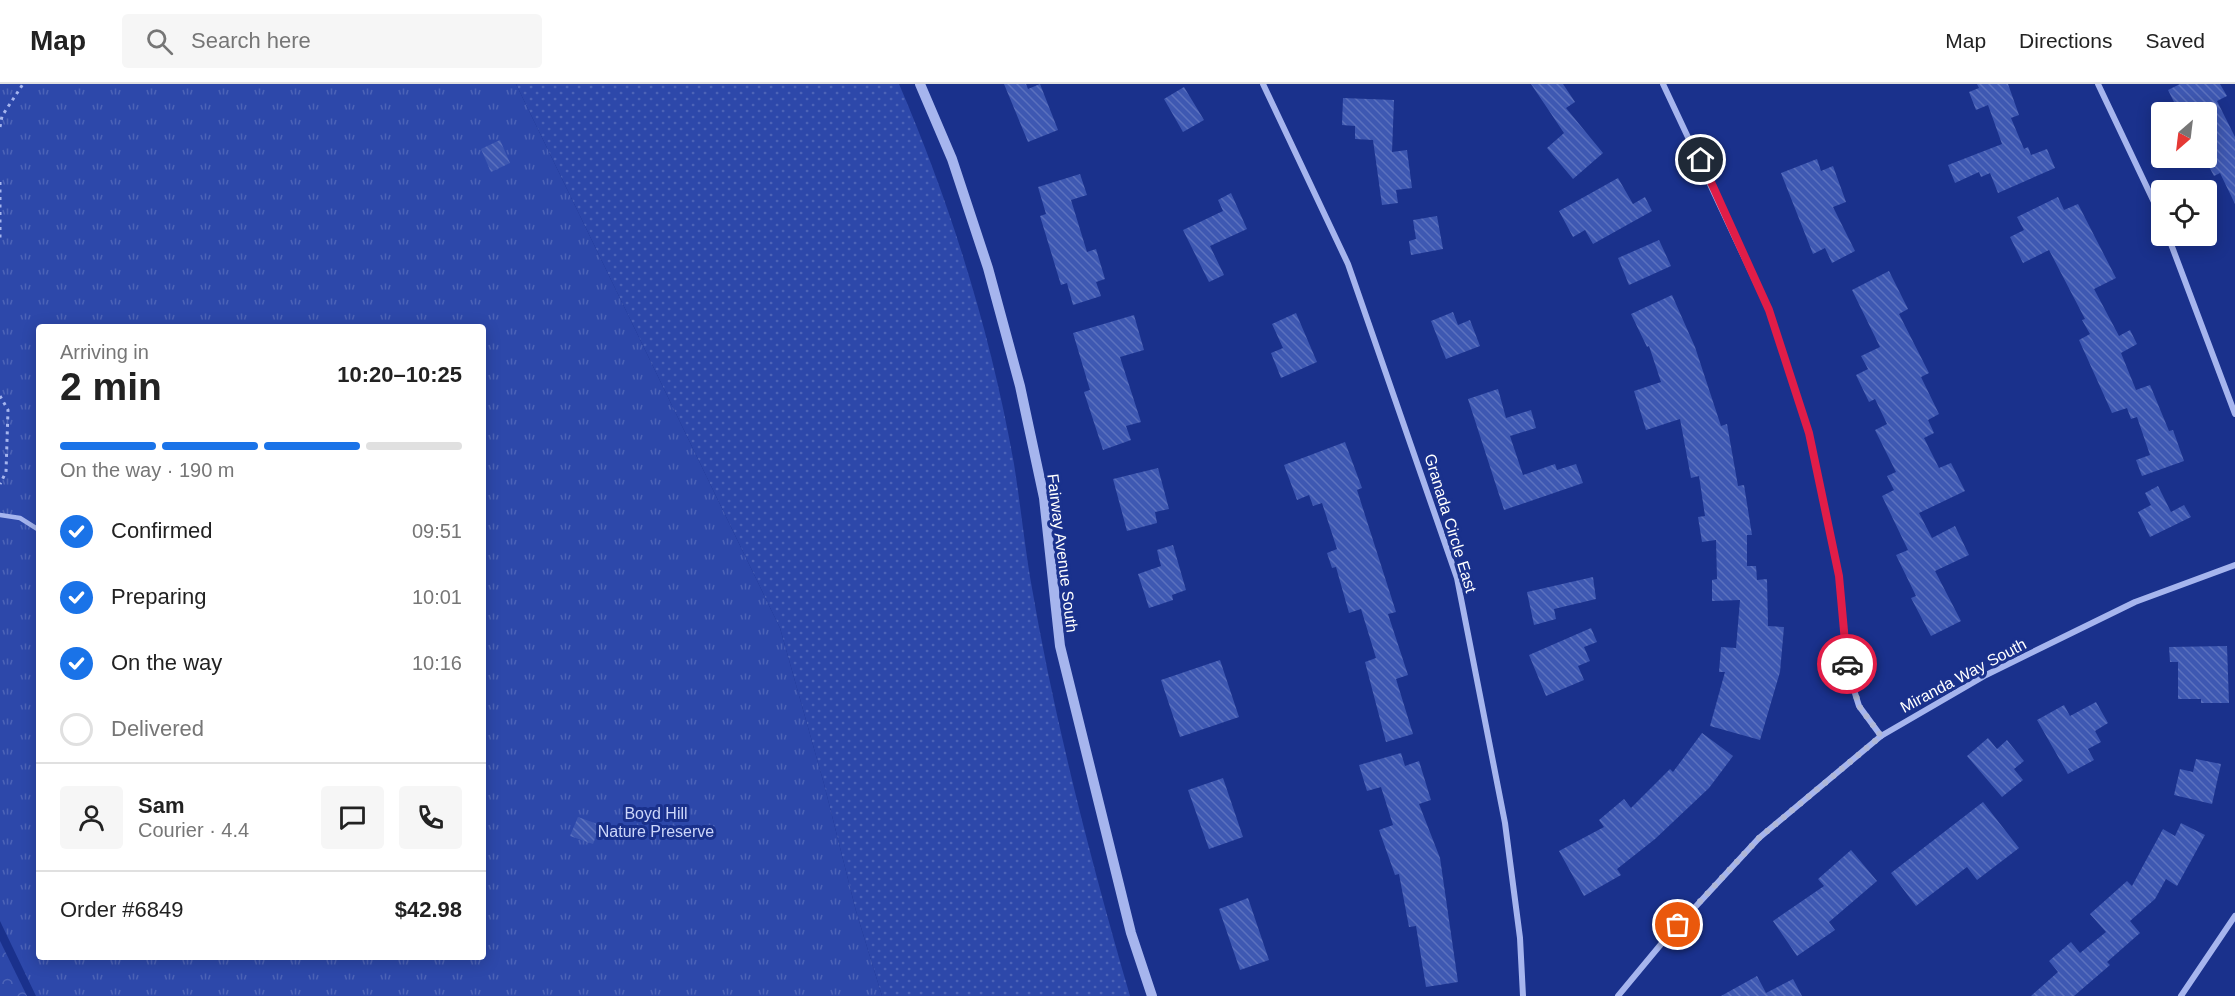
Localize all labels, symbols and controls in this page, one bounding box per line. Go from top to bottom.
search box [122,14,542,68]
text: Map [30,25,86,56]
icon: search [143,25,176,58]
text: Search here [191,28,311,53]
text: Map [1945,29,1986,52]
text: Directions [2019,29,2112,52]
text: Saved [2145,29,2205,52]
north arrow [2151,102,2217,168]
map controls [2151,102,2217,246]
pin [1675,134,1726,185]
icon: home [1684,143,1717,176]
button: locate [2151,180,2217,246]
text: Arriving in [60,341,149,363]
text: 10:20–10:25 [337,362,462,387]
text: 2 min [60,365,162,408]
street label: Granada Circle East [1421,452,1480,595]
text: On the way · 190 m [60,459,235,481]
street label: Fairway Avenue South [1044,473,1081,633]
icon: check [60,515,93,548]
text: Confirmed [111,518,212,543]
text: 09:51 [412,520,462,542]
icon: check [60,581,93,614]
text: Preparing [111,584,206,609]
text: 10:01 [412,586,462,608]
courier [1817,634,1877,694]
street label: Miranda Way South [1897,635,2029,716]
icon: check [60,647,93,680]
icon: car [1831,648,1864,681]
text: On the way [111,650,222,675]
text: 10:16 [412,652,462,674]
text: Delivered [111,716,204,741]
button: person [60,786,123,849]
button: chat [321,786,384,849]
button: phone [399,786,462,849]
text: Sam [138,793,184,818]
park label: Boyd Hill Nature Preserve [598,805,714,840]
text: Courier · 4.4 [138,819,249,841]
text: Order #6849 [60,897,184,922]
text: $42.98 [395,897,462,922]
pin [1652,899,1703,950]
icon: bag [1661,908,1694,941]

